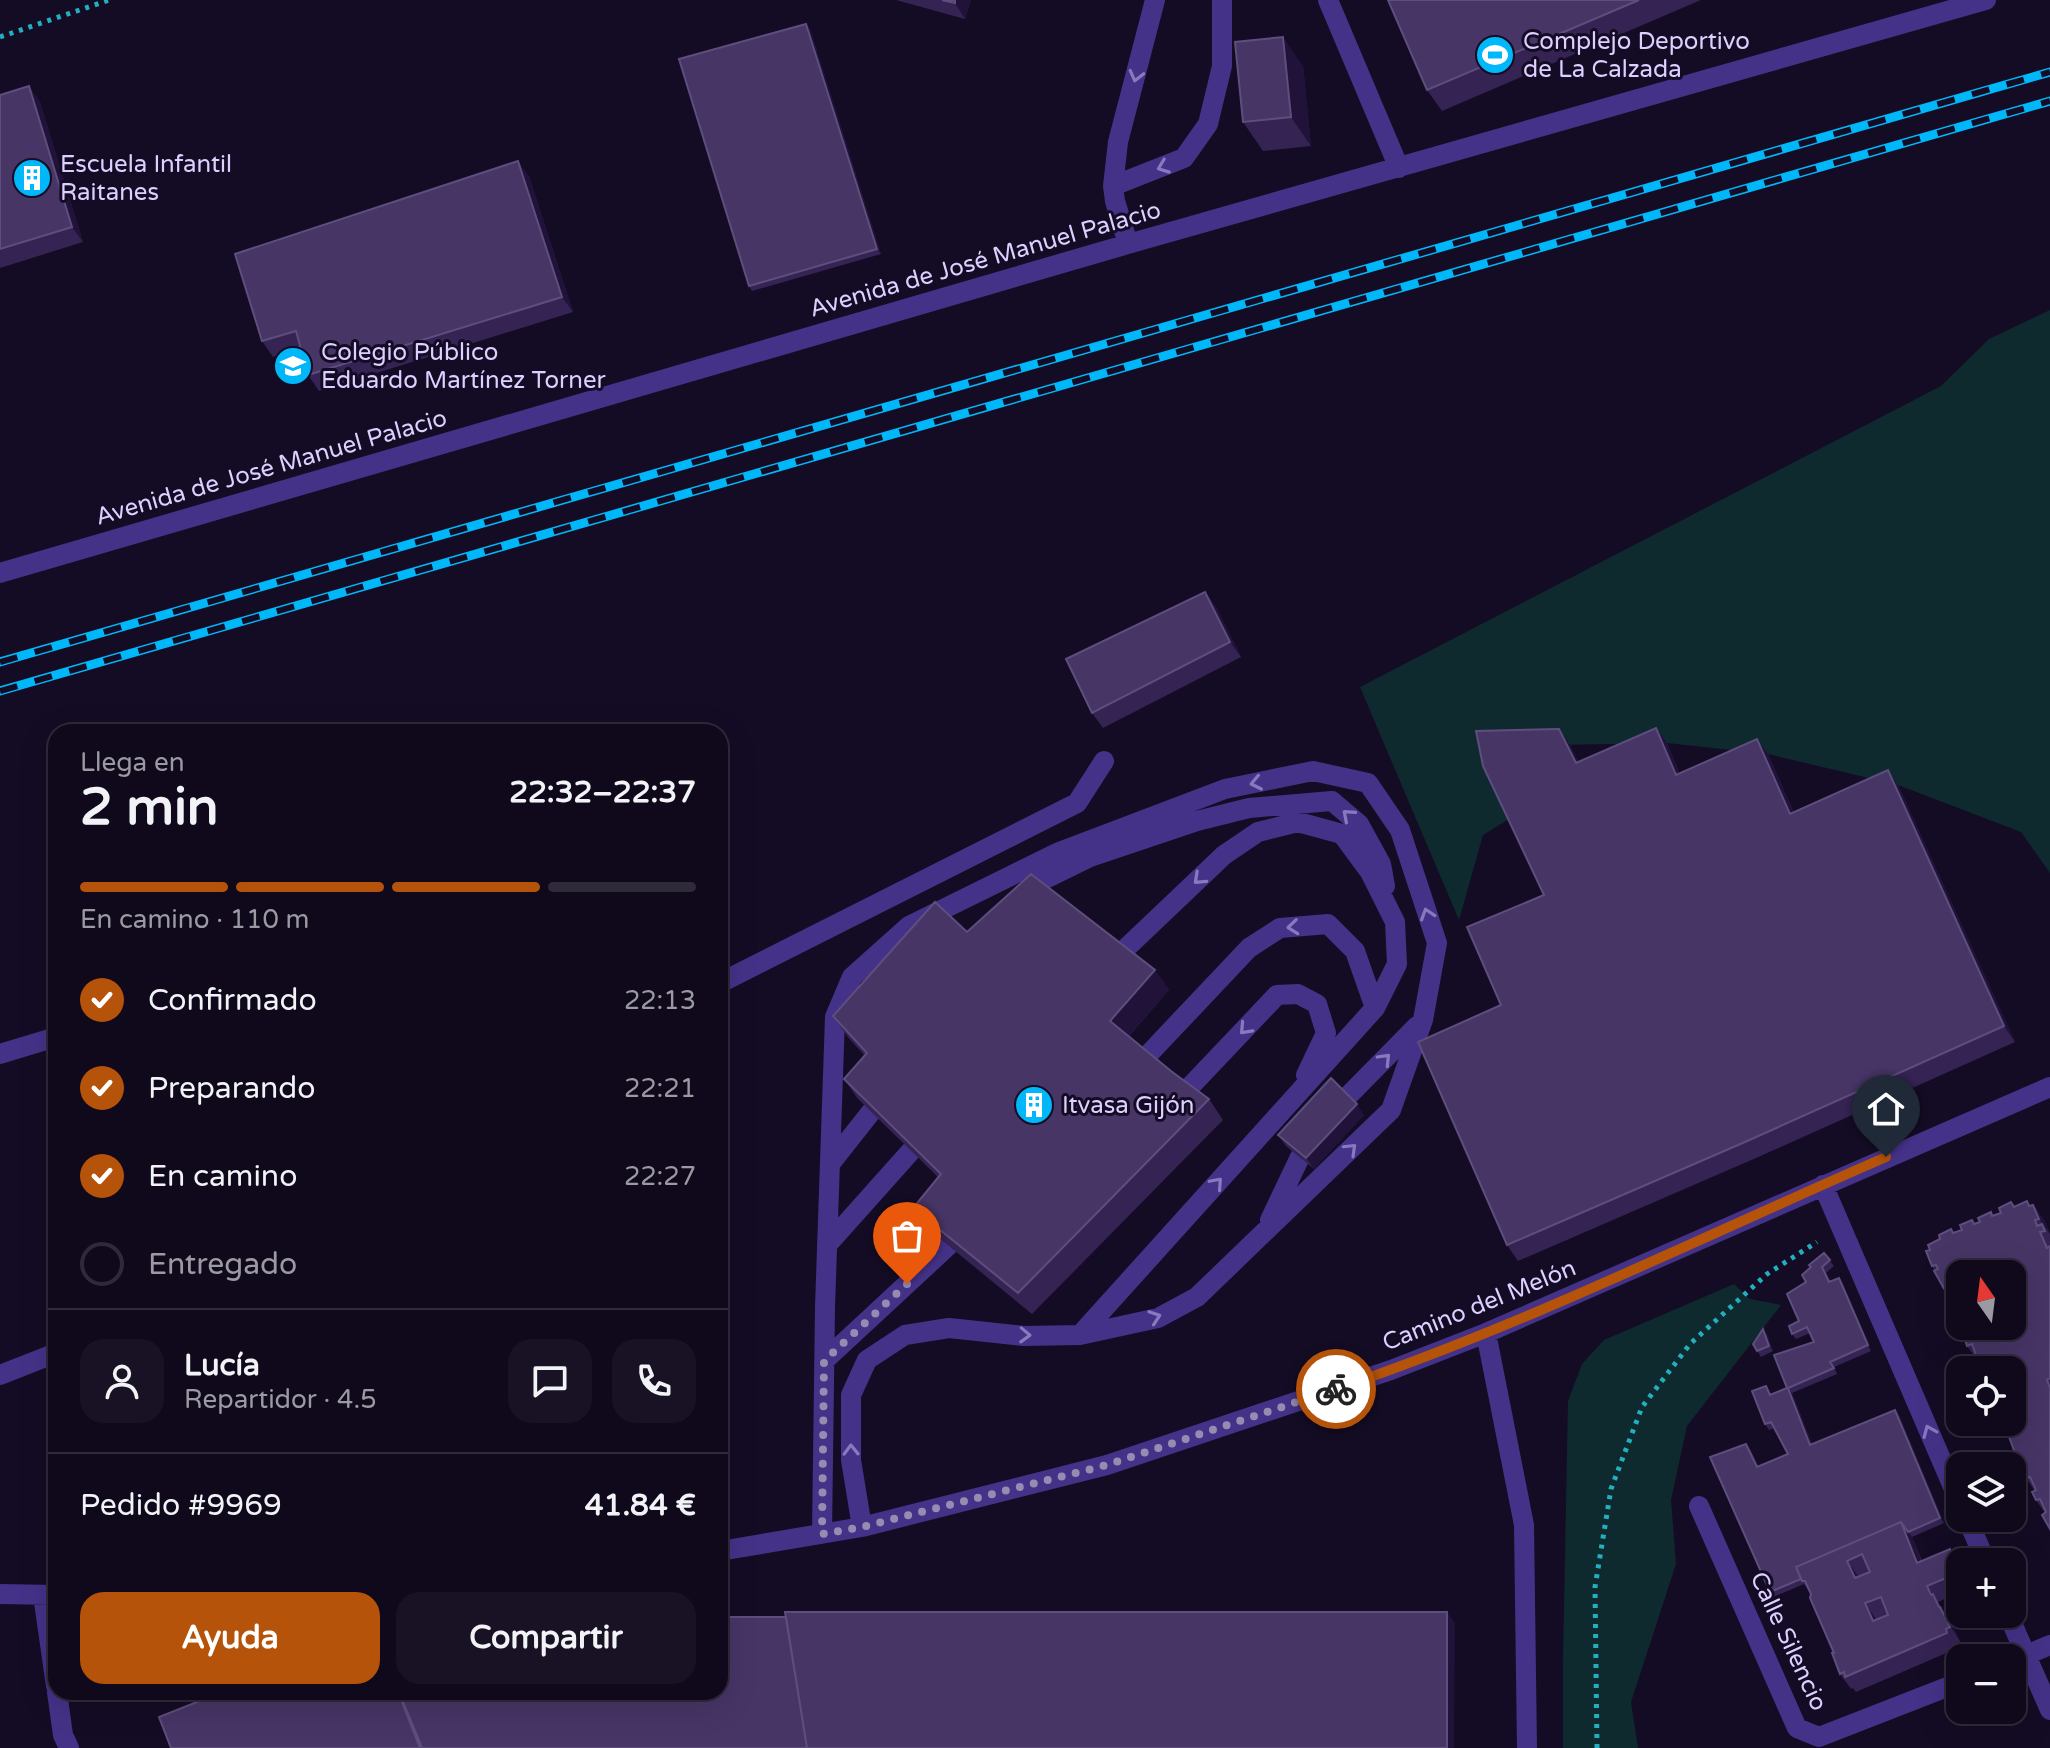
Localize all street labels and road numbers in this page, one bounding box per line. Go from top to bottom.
street label: Avenida de José Manuel Palacio [806,195,1164,324]
street label: Avenida de José Manuel Palacio [92,403,450,532]
street label: Camino del Melón [1378,1253,1580,1358]
street label: Calle Silencio [1744,1567,1833,1715]

